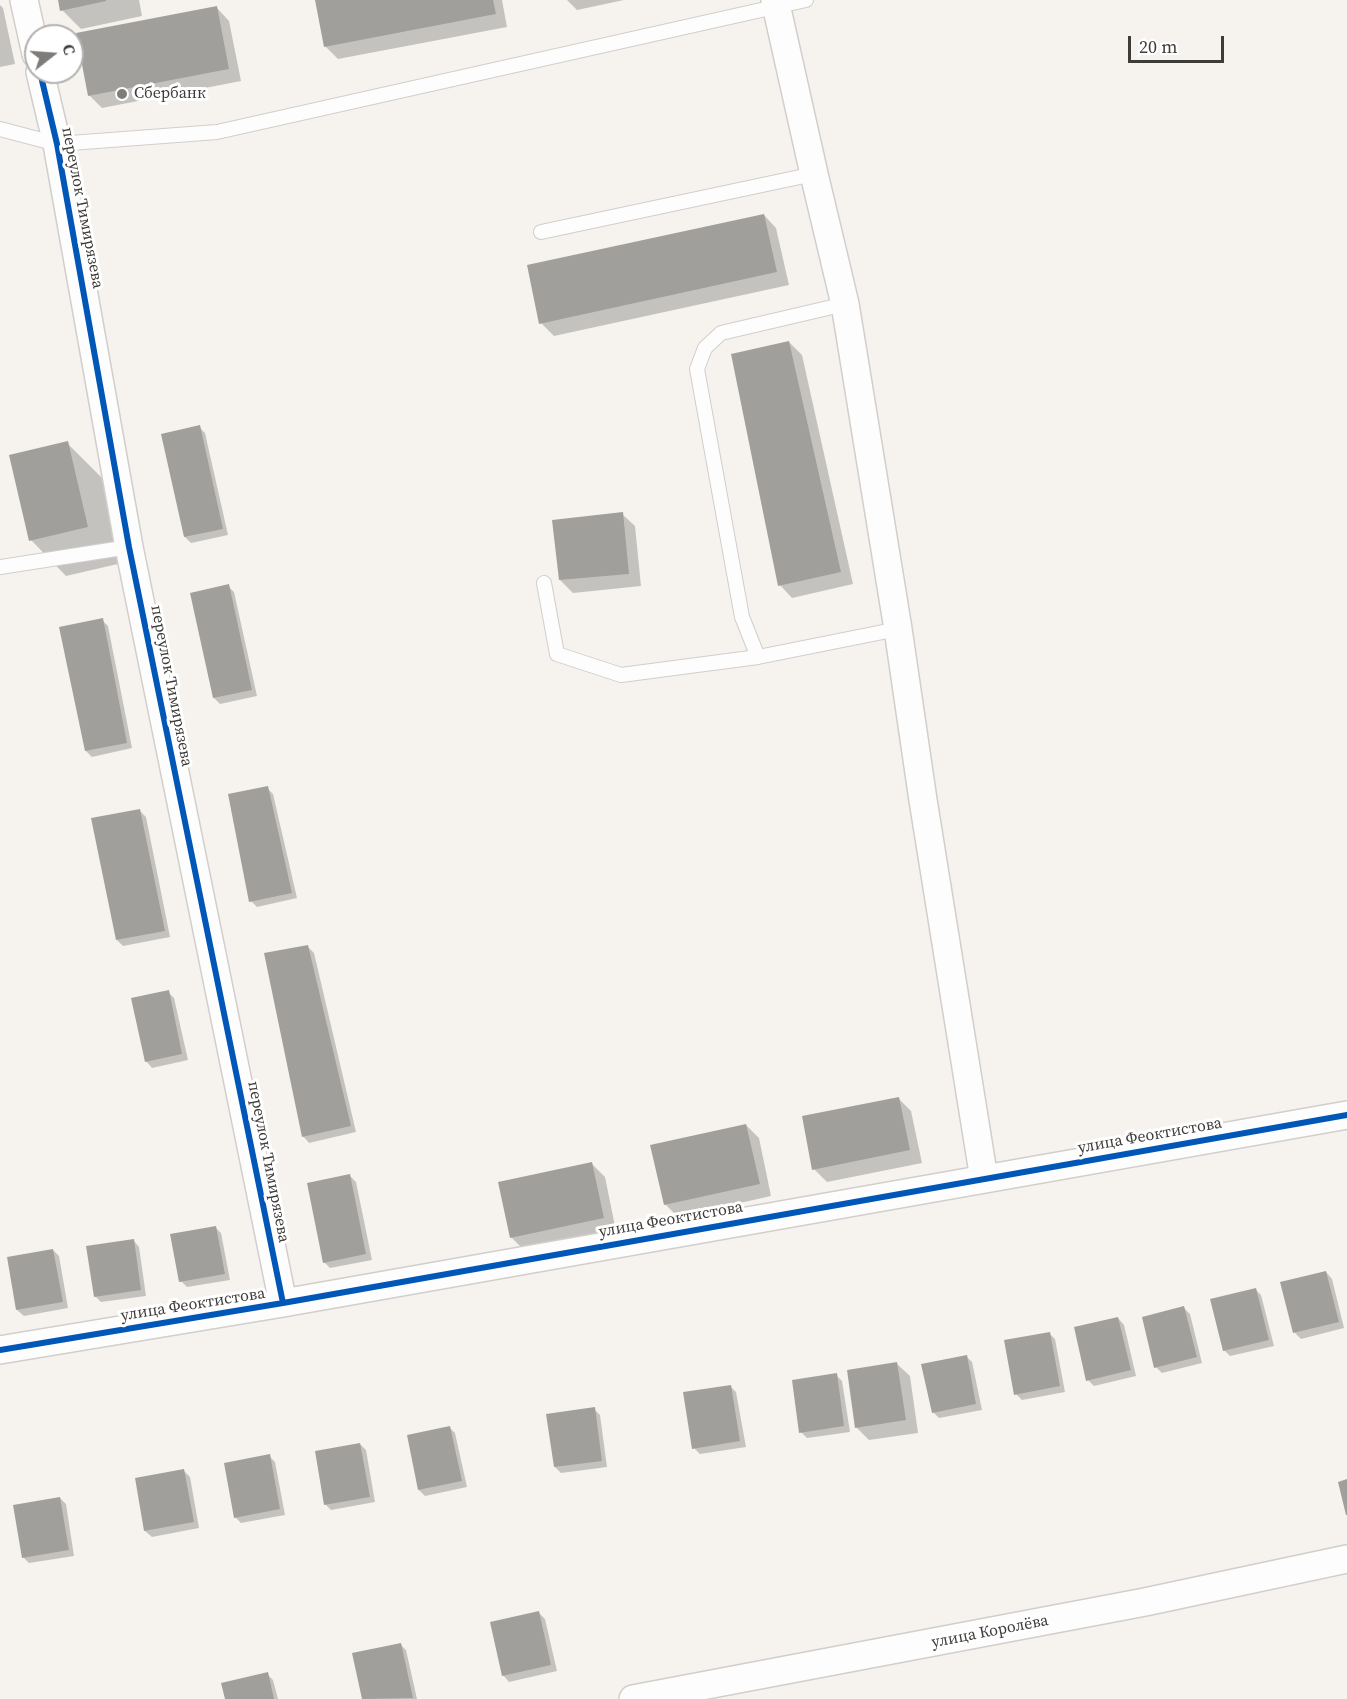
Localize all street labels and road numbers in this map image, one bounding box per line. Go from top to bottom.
street label: переулок Тимирязева [57,126,107,290]
street label: переулок Тимирязева [146,604,196,768]
street label: переулок Тимирязева [243,1080,293,1244]
street label: улица Феоктистова [1076,1114,1224,1158]
street label: улица Феоктистова [597,1198,745,1242]
street label: улица Феоктистова [119,1284,267,1326]
street label: улица Королёва [930,1611,1050,1653]

